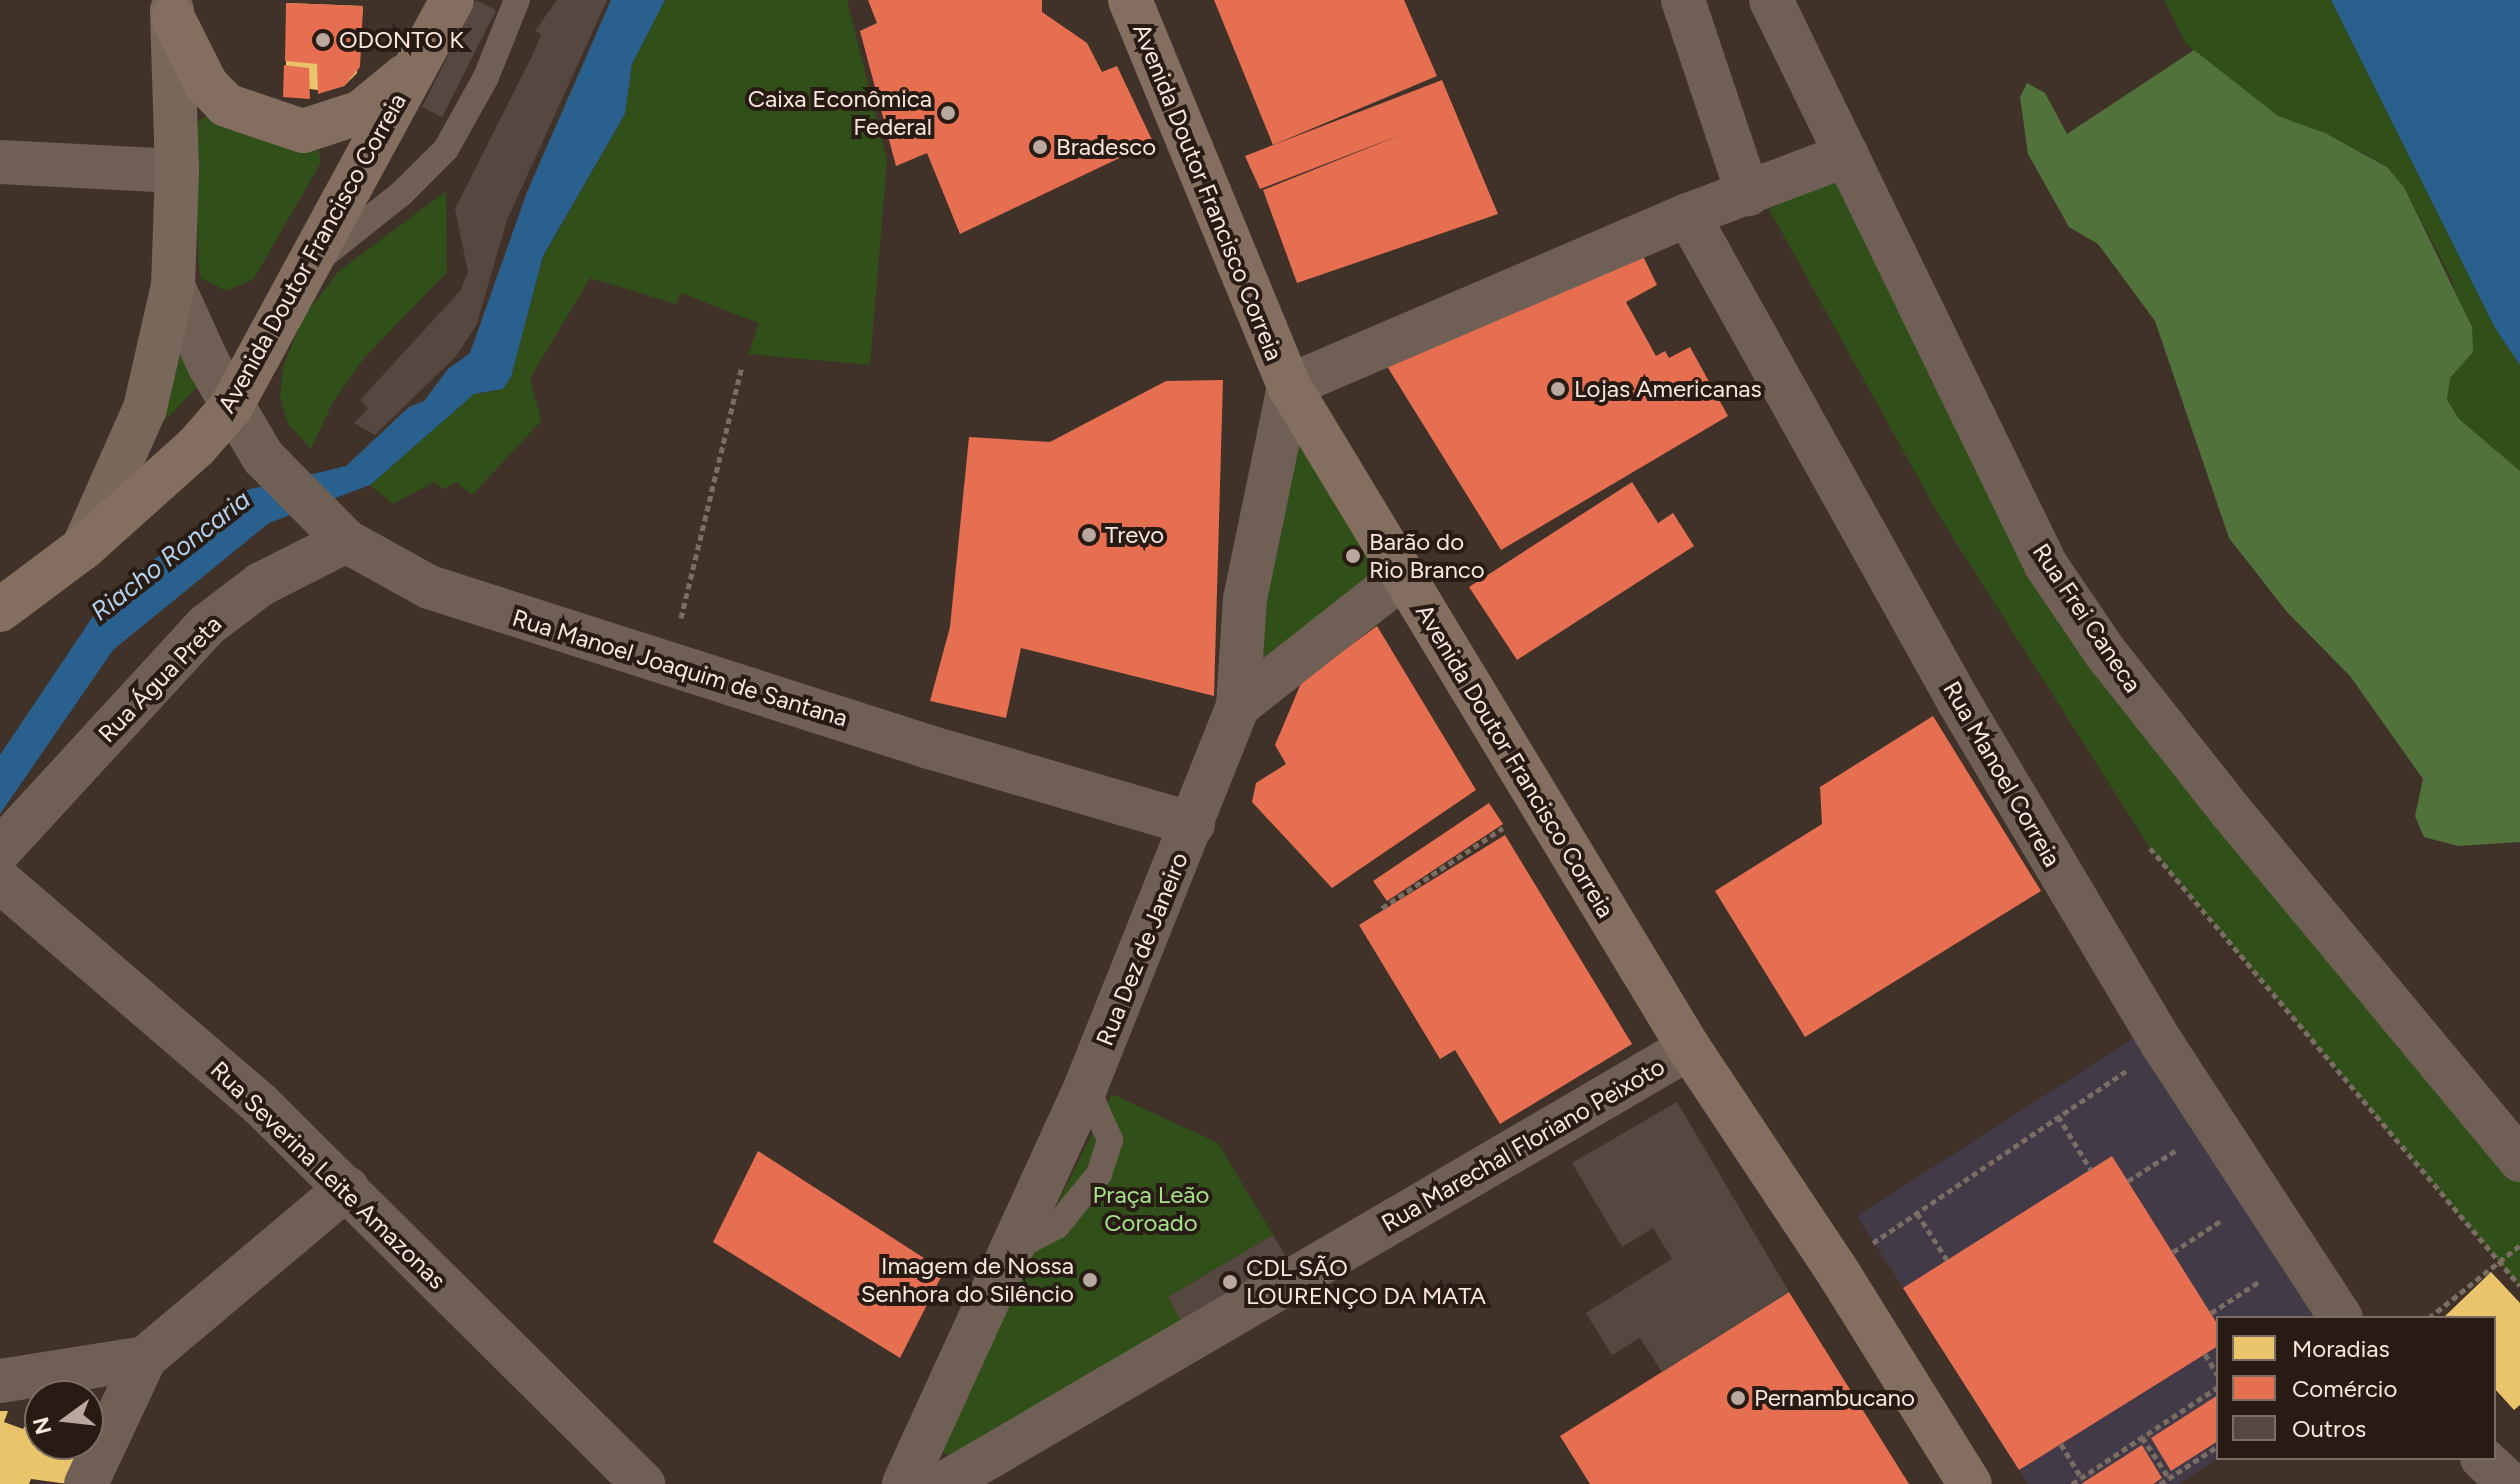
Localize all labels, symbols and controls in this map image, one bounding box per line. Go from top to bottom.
street label: Avenida Doutor Francisco Correia [1127,19,1289,365]
place label: ODONTO K [339,26,464,54]
marker: ODONTO K [314,31,332,49]
place label: Caixa Econômica Federal [748,85,932,141]
street label: Avenida Doutor Francisco Correia [212,88,412,418]
marker: Caixa Econômica Federal [939,104,957,122]
place label: Bradesco [1056,133,1156,161]
marker: Bradesco [1031,138,1049,156]
place label: Lojas Americanas [1574,375,1762,403]
marker: Lojas Americanas [1549,380,1567,398]
water label: Riacho Roncaria [85,484,257,628]
place label: Trevo [1105,521,1164,549]
marker: Trevo [1080,526,1098,544]
place label: Barão do Rio Branco [1369,528,1485,584]
street label: Rua Frei Caneca [2027,538,2147,698]
marker: Barão do Rio Branco [1344,547,1362,565]
street label: Avenida Doutor Francisco Correia [1410,599,1620,923]
street label: Rua Manoel Joaquim de Santana [509,603,851,733]
street label: Rua Água Preta [92,610,228,748]
street label: Rua Manoel Correia [1937,676,2067,872]
street label: Rua Dez de Janeiro [1090,848,1194,1050]
street label: Rua Marechal Floriano Peixoto [1376,1052,1670,1238]
street label: Rua Severina Leite Amazonas [205,1055,451,1295]
park label: Praça Leão Coroado [1092,1181,1210,1237]
place label: Imagem de Nossa Senhora do Silêncio [861,1252,1074,1308]
place label: CDL SÃO LOURENÇO DA MATA [1246,1254,1486,1310]
marker: Imagem de Nossa Senhora do Silêncio [1081,1271,1099,1289]
marker: CDL SÃO LOURENÇO DA MATA [1221,1273,1239,1291]
legend [2216,1316,2496,1460]
text: Moradias [2292,1334,2390,1363]
text: Comércio [2292,1374,2397,1403]
north arrow [24,1380,104,1460]
place label: Pernambucano [1754,1384,1915,1412]
marker: Pernambucano [1729,1389,1747,1407]
text: N [27,1414,58,1438]
text: Outros [2292,1414,2366,1443]

